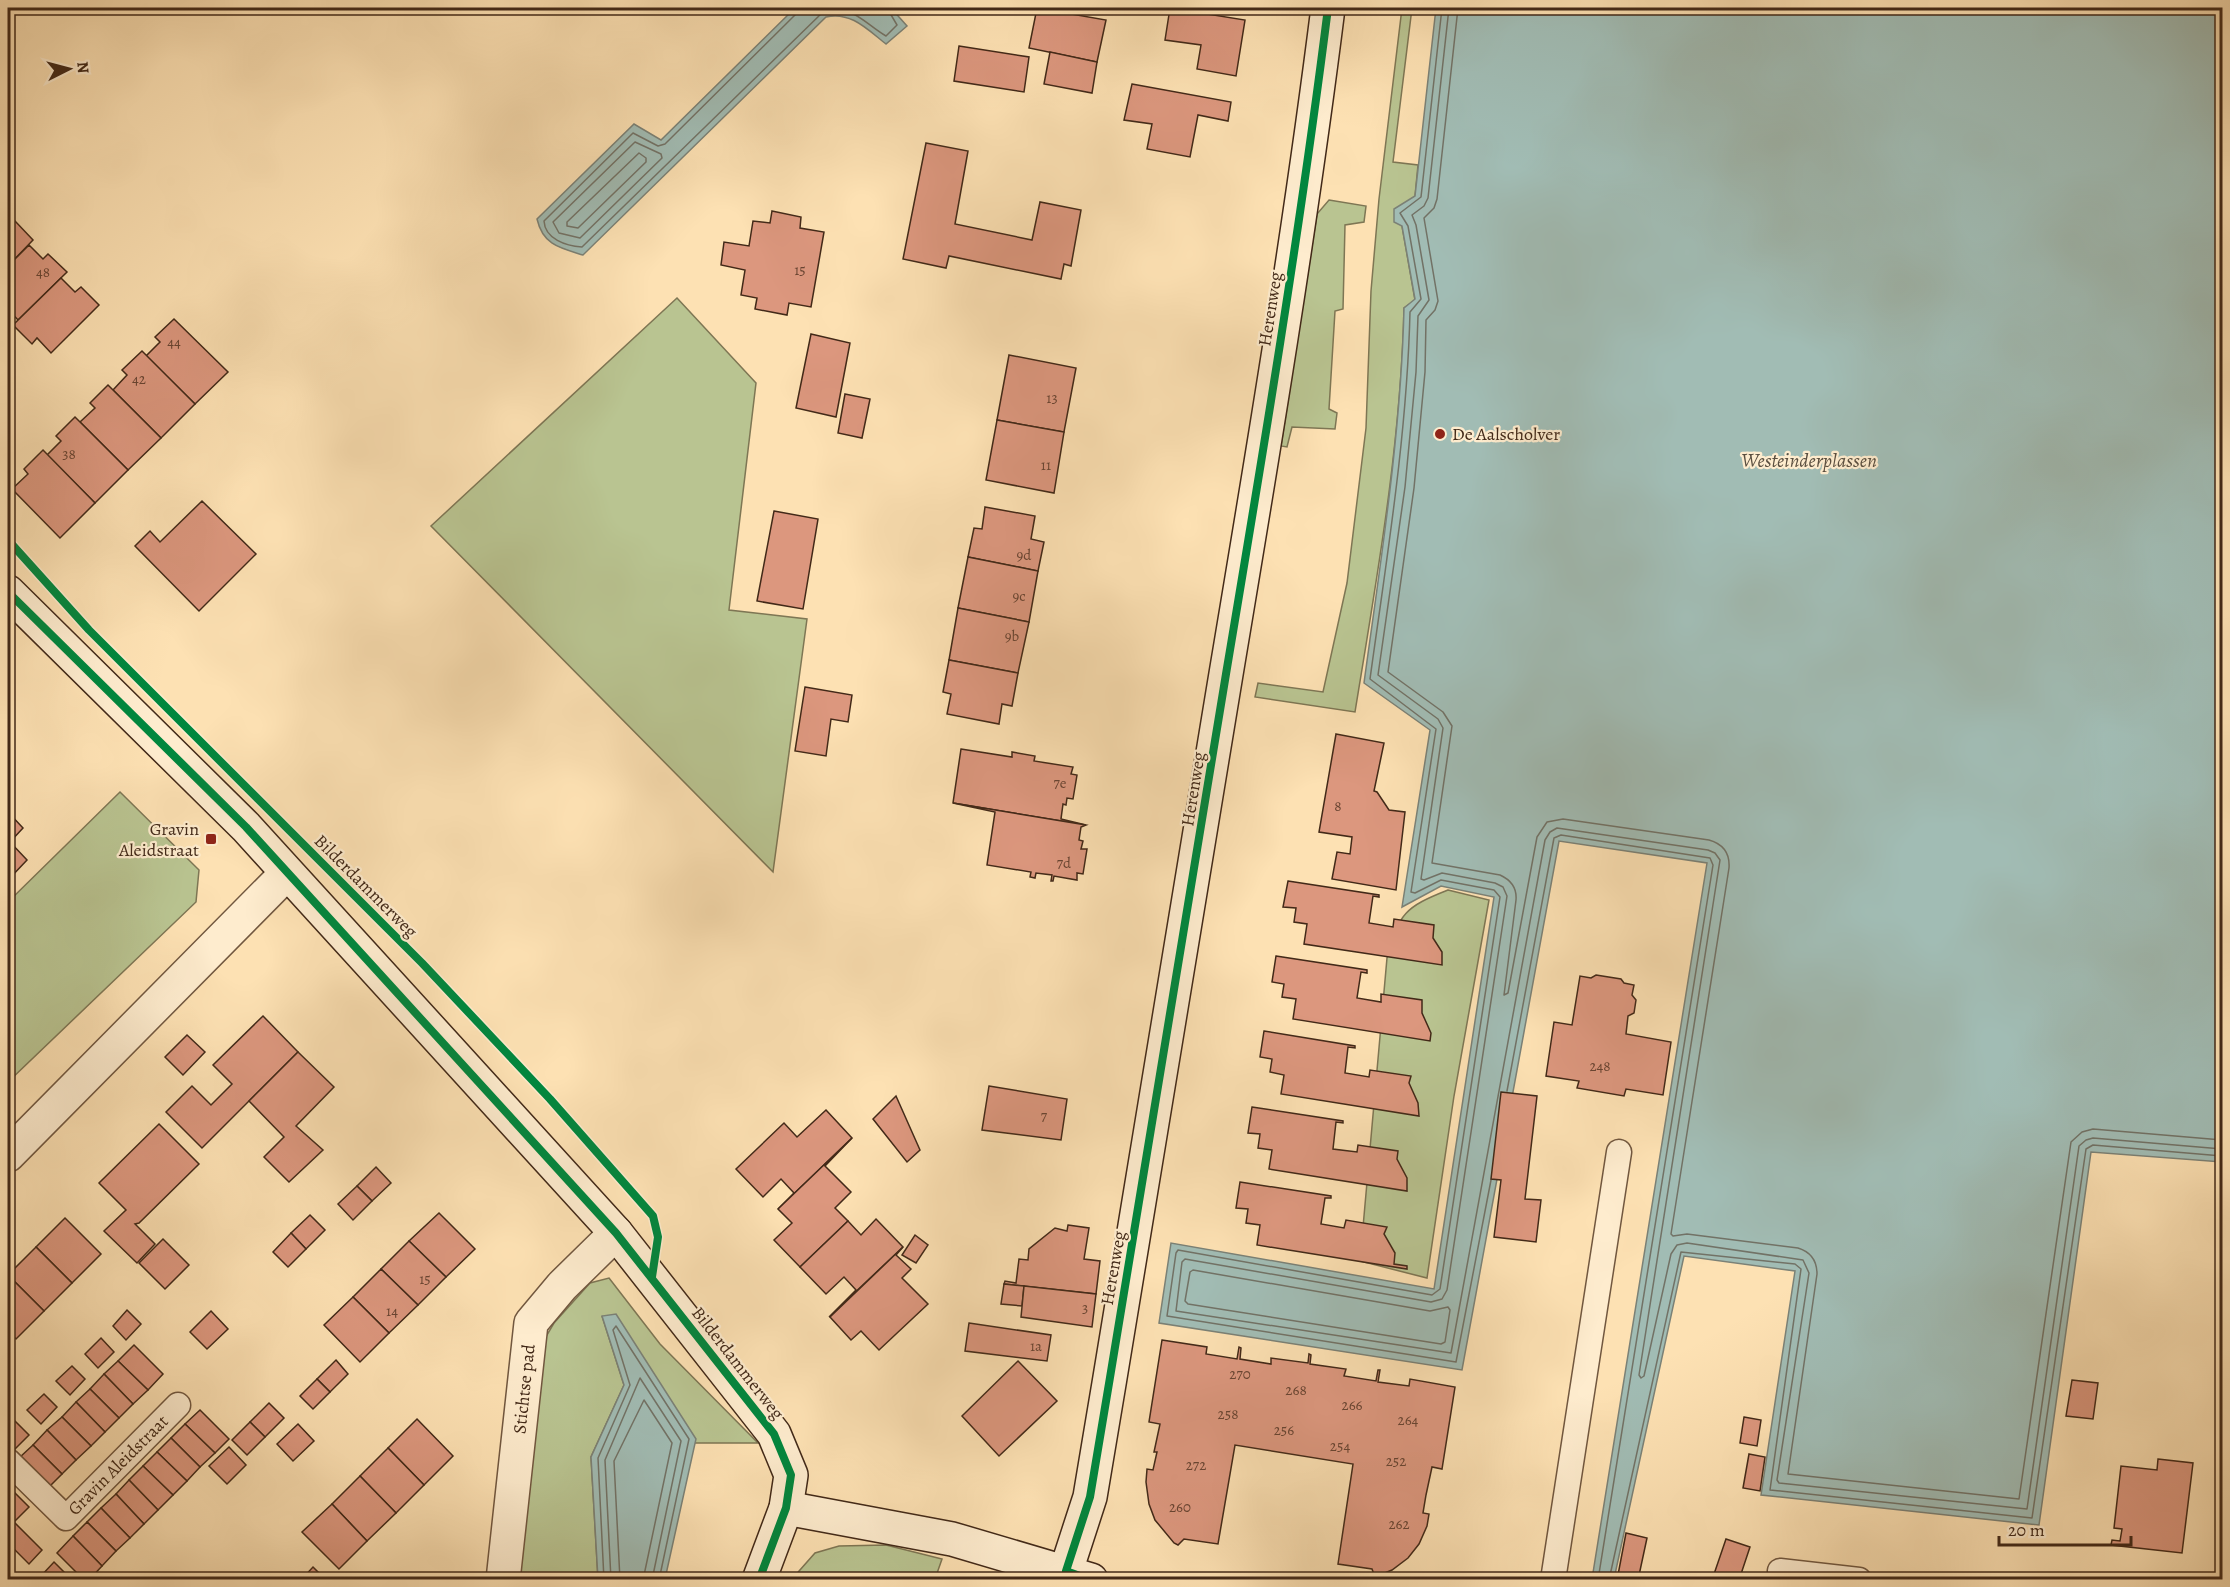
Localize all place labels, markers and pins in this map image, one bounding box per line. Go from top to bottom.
place label: De Aalscholver [1452,422,1560,446]
marker: De Aalscholver [1433,427,1447,441]
place label: Gravin Aleidstraat [118,817,199,862]
marker: Gravin Aleidstraat [204,832,218,846]

